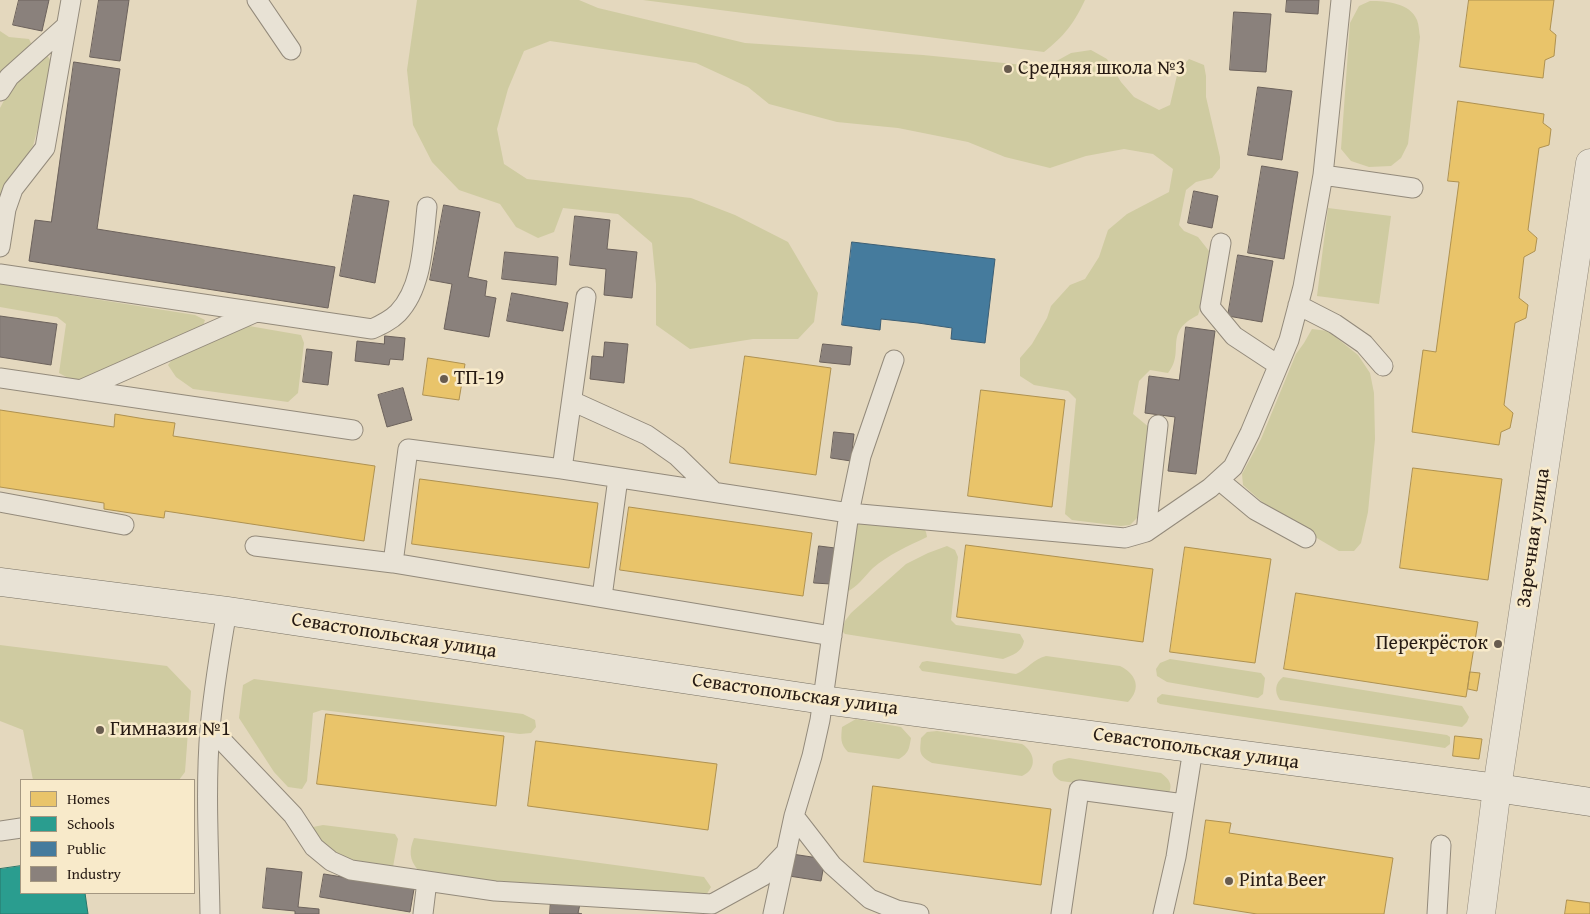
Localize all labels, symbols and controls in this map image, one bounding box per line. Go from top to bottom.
place label: Средняя школа №3 [1018,57,1185,81]
marker: Средняя школа №3 [1002,63,1014,75]
place label: ТП-19 [454,367,504,391]
marker: ТП-19 [438,373,450,385]
street label: Заречная улица [1512,467,1556,609]
street label: Севастопольская улица [290,608,498,664]
place label: Перекрёсток [1376,632,1488,656]
marker: Перекрёсток [1492,638,1504,650]
street label: Севастопольская улица [691,669,899,721]
place label: Гимназия №1 [110,718,231,742]
street label: Севастопольская улица [1092,723,1300,775]
marker: Гимназия №1 [94,724,106,736]
legend [20,779,195,894]
text: Homes [67,788,110,809]
text: Schools [67,813,115,834]
text: Public [67,838,106,859]
text: Industry [67,863,121,884]
place label: Pinta Beer [1239,869,1326,893]
marker: Pinta Beer [1223,875,1235,887]

